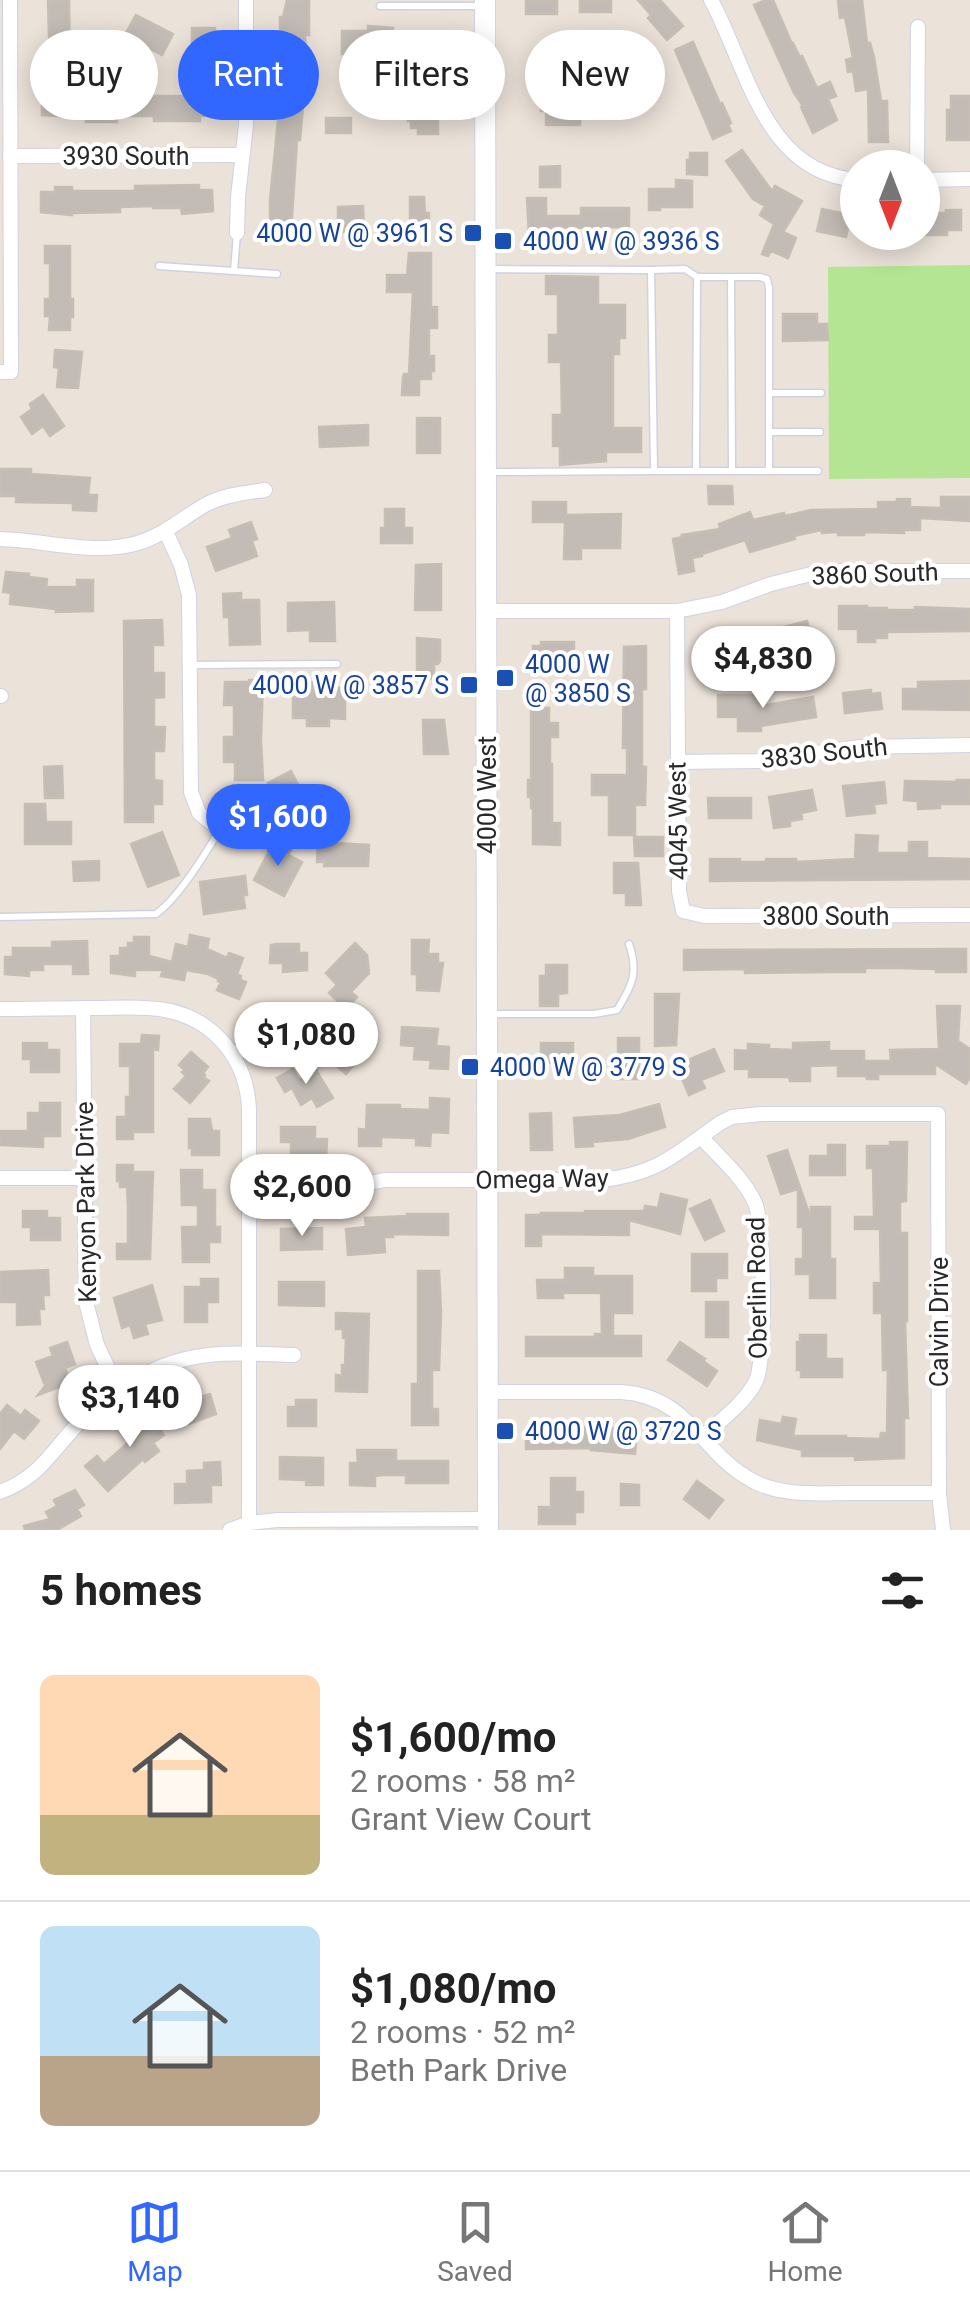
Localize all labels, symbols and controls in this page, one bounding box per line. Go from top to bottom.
chip: Buy [30,30,158,120]
chip: Rent [178,30,319,120]
chip: Filters [339,30,505,120]
chip: New [525,30,665,120]
street label: 3930 South [62,142,190,171]
north arrow [840,150,940,250]
map controls [840,150,940,250]
place label: 4000 W @ 3961 S [256,219,453,248]
marker: 4000 W @ 3961 S [462,222,484,244]
place label: 4000 W @ 3936 S [523,227,720,256]
marker: 4000 W @ 3936 S [492,230,514,252]
street label: 3860 South [811,557,939,591]
pin: $4,830 [682,626,844,711]
text: $4,830 [713,639,813,677]
place label: 4000 W @ 3850 S [525,650,631,708]
marker: 4000 W @ 3850 S [494,667,516,689]
place label: 4000 W @ 3857 S [252,671,449,700]
marker: 4000 W @ 3857 S [458,674,480,696]
street label: 3830 South [759,732,889,774]
street label: 4000 West [473,736,502,854]
street label: 4045 West [662,761,694,881]
pin: $1,600 [197,784,359,869]
text: $1,600 [228,797,328,835]
street label: 3800 South [762,902,890,931]
pin: $1,080 [225,1002,387,1087]
text: $1,080 [256,1015,356,1053]
place label: 4000 W @ 3779 S [490,1053,687,1082]
marker: 4000 W @ 3779 S [459,1056,481,1078]
street label: Kenyon Park Drive [70,1101,102,1303]
pin: $2,600 [221,1154,383,1239]
street label: Omega Way [475,1163,609,1195]
text: $2,600 [252,1167,352,1205]
street label: Oberlin Road [741,1217,773,1359]
street label: Calvin Drive [925,1257,954,1387]
pin: $3,140 [49,1365,211,1450]
text: $3,140 [80,1378,180,1416]
place label: 4000 W @ 3720 S [525,1417,722,1446]
marker: 4000 W @ 3720 S [494,1420,516,1442]
icon: filters [875,1563,930,1618]
text: 5 homes [40,1566,202,1615]
text: $1,600/mo [350,1713,557,1762]
icon: home [120,1715,240,1835]
text: 2 rooms · 58 m² [350,1762,575,1800]
text: Grant View Court [350,1800,591,1838]
text: $1,080/mo [350,1964,557,2013]
icon: home [120,1966,240,2086]
text: 2 rooms · 52 m² [350,2013,575,2051]
text: Beth Park Drive [350,2051,567,2089]
tab: Map [127,2195,183,2288]
tab: Saved [437,2195,513,2288]
tab: Home [767,2195,843,2288]

